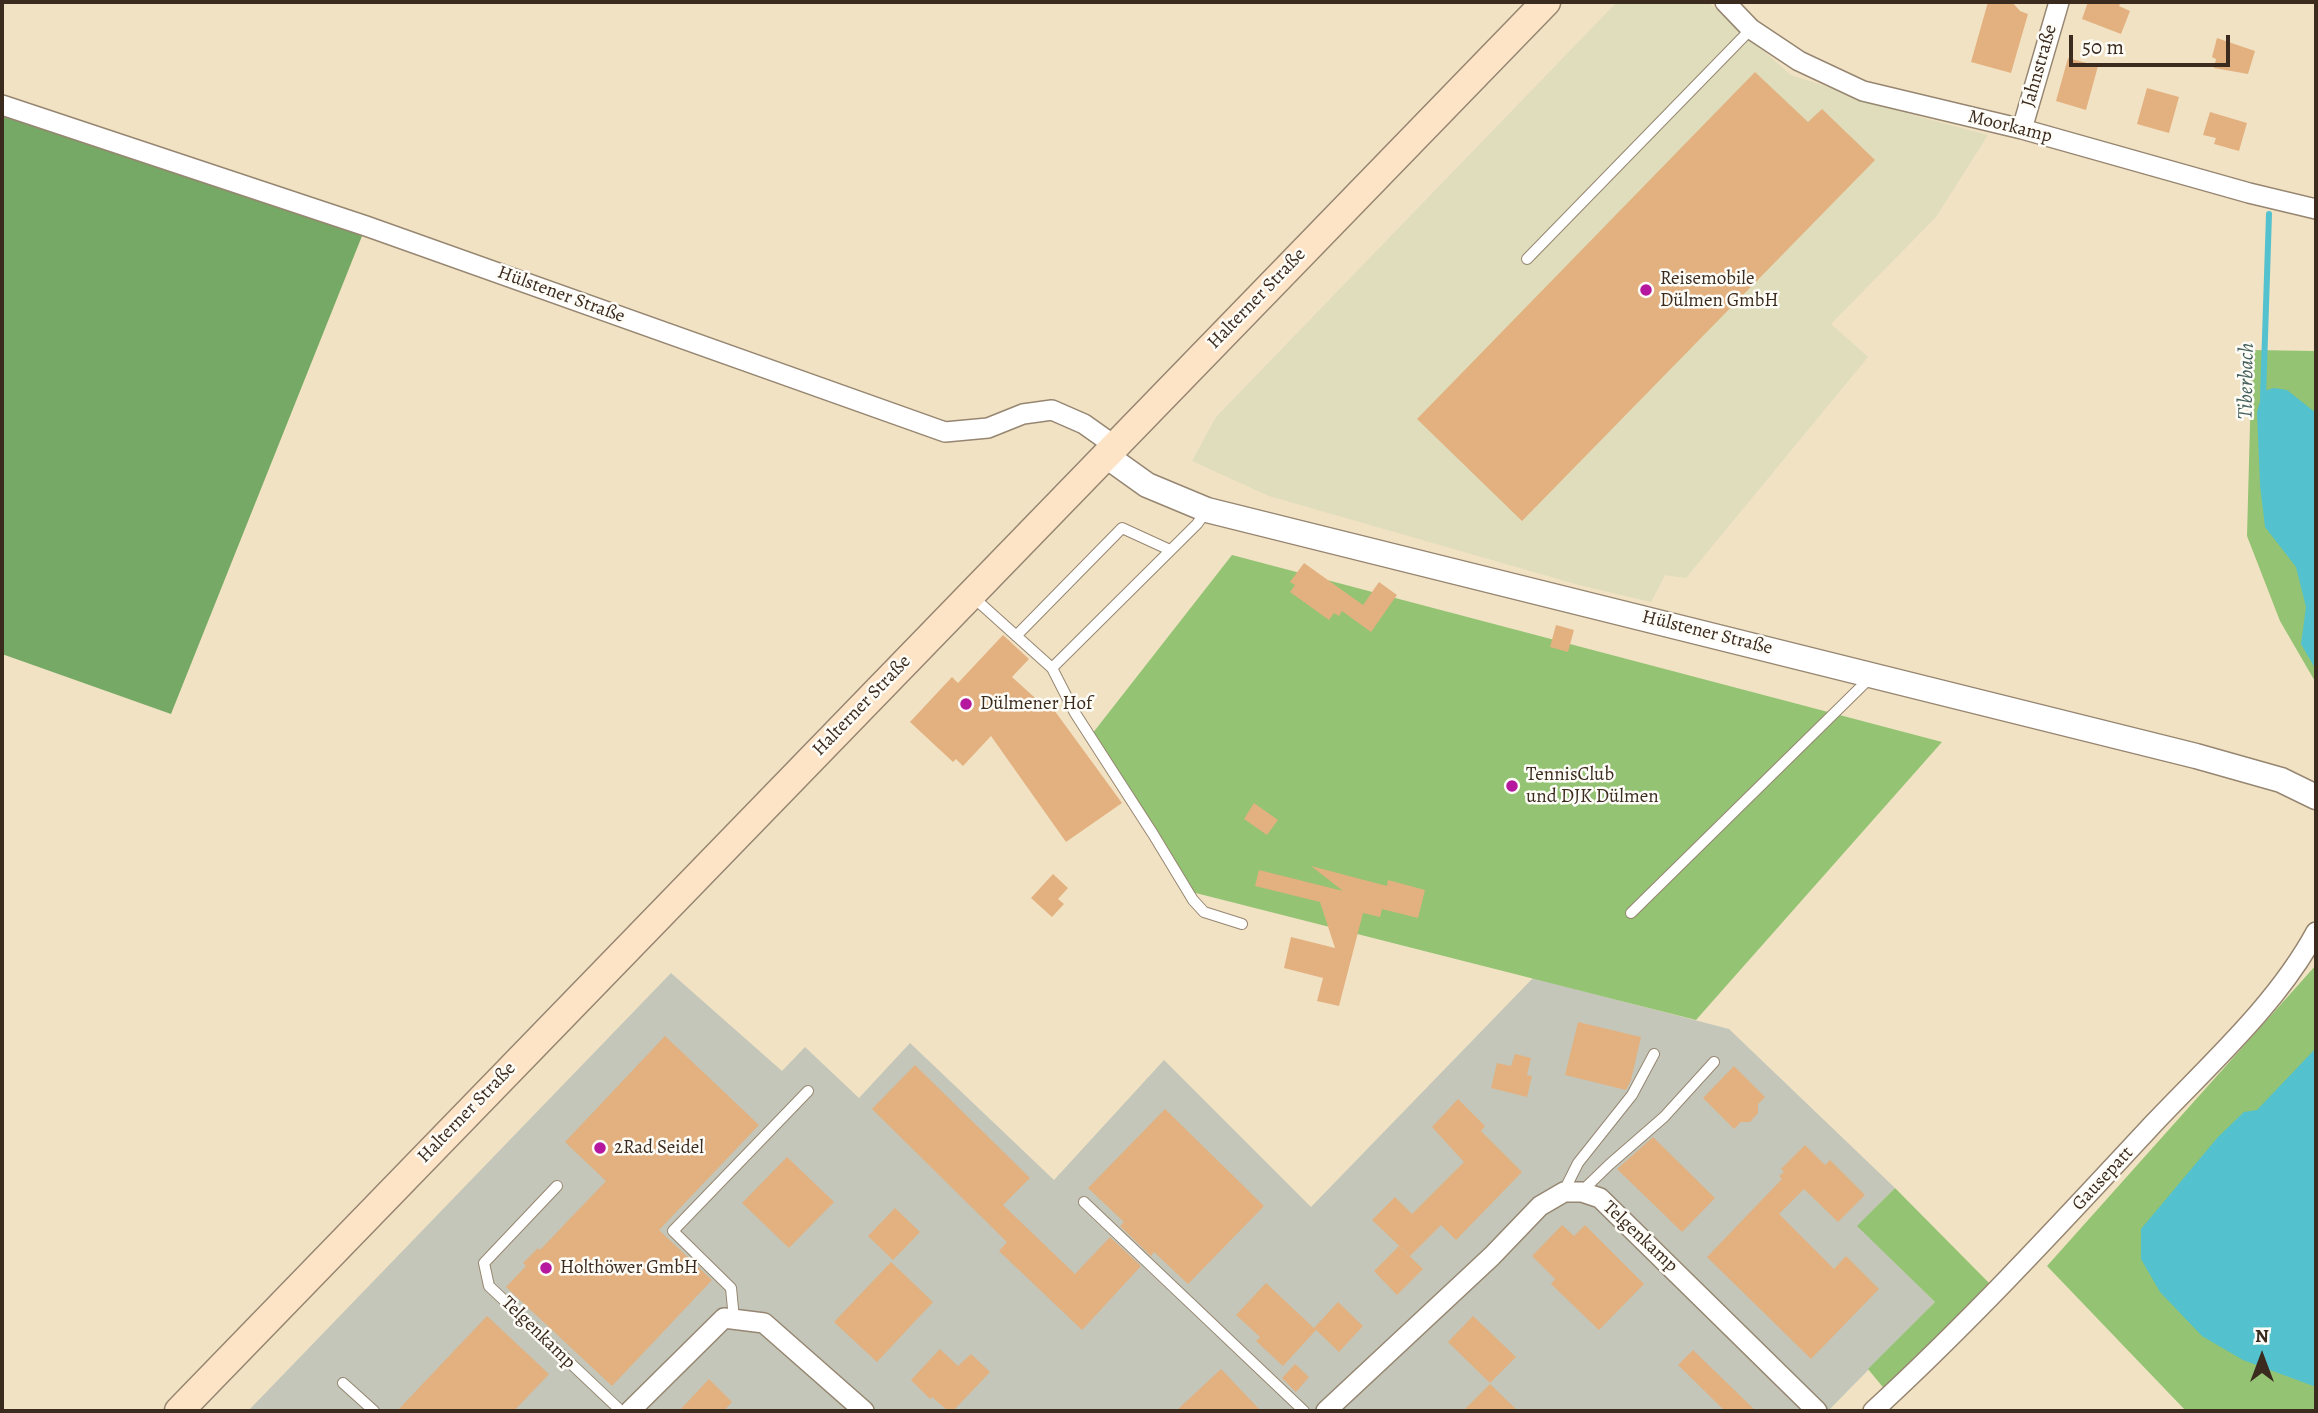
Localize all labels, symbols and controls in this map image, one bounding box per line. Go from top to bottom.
scale bar [2073,21,2234,65]
street label: Jahnstraße [2017,22,2063,110]
text: 50 m [2082,33,2124,61]
street label: Moorkamp [1966,106,2054,148]
street label: Halterner Straße [1203,244,1311,354]
street label: Hülstener Straße [494,261,628,329]
place label: Reisemobile Dülmen GmbH [1660,268,1778,312]
marker: Reisemobile Dülmen GmbH [1638,282,1654,298]
water label: Tiberbach [2234,342,2260,420]
street label: Hülstener Straße [1639,606,1775,660]
street label: Halterner Straße [808,651,916,761]
place label: Dülmener Hof [980,693,1092,715]
marker: Dülmener Hof [958,696,974,712]
place label: TennisClub und DJK Dülmen [1526,764,1659,808]
marker: TennisClub und DJK Dülmen [1504,778,1520,794]
street label: Halterner Straße [413,1058,521,1168]
place label: 2Rad Seidel [614,1137,704,1159]
marker: 2Rad Seidel [592,1140,608,1156]
street label: Gausepatt [2068,1142,2138,1216]
street label: Telgenkamp [1598,1196,1682,1278]
place label: Holthöwer GmbH [560,1257,698,1279]
marker: Holthöwer GmbH [538,1260,554,1276]
street label: Telgenkamp [496,1292,580,1374]
north arrow [2227,1322,2297,1392]
text: N [2255,1323,2269,1349]

